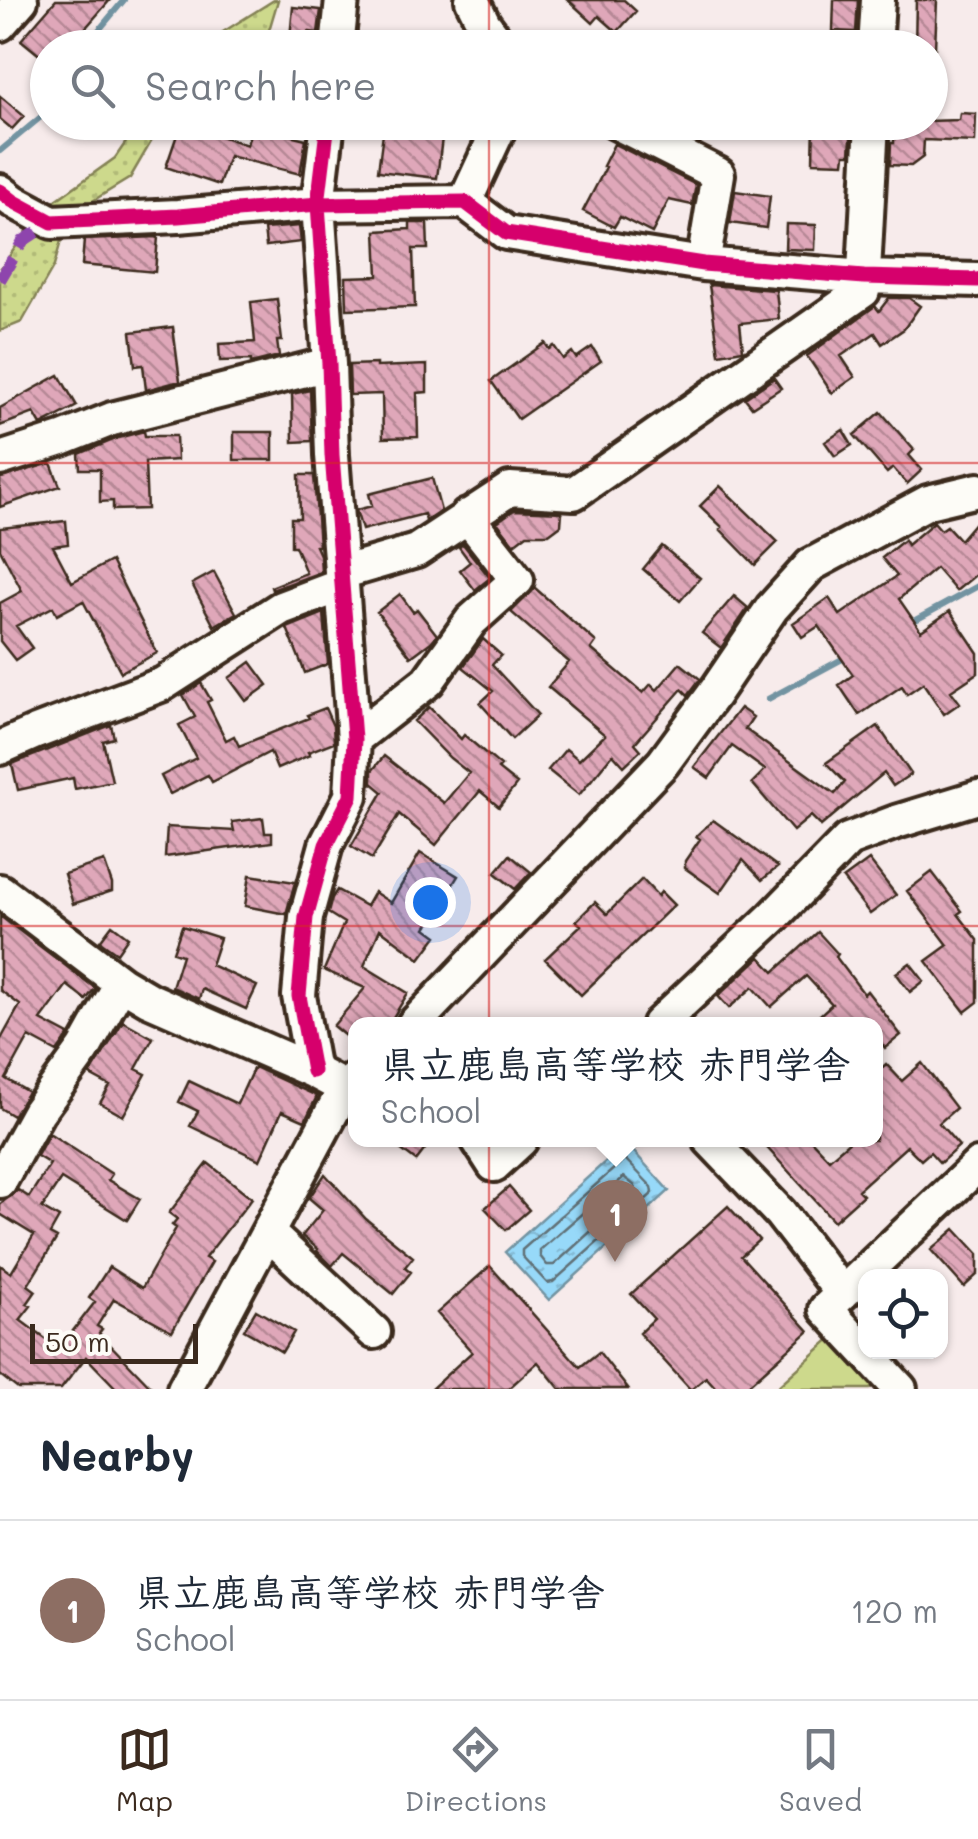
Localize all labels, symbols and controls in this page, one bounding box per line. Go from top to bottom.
search box [30,30,948,140]
icon: search [65,58,120,113]
text: Search here [145,60,376,110]
your location [405,877,456,928]
popup [348,1017,883,1147]
text: 県立鹿島高等学校 赤門学舎 [381,1038,850,1088]
text: School [381,1089,482,1131]
pin: 1 [582,1180,648,1262]
map controls [858,1269,948,1359]
button: locate [858,1269,948,1359]
scale bar [30,1319,198,1364]
text: 50 m [45,1323,110,1359]
text: Nearby [40,1427,194,1482]
text: 県立鹿島高等学校 赤門学舎 [135,1566,605,1616]
text: 1 [65,1589,80,1631]
text: 120 m [850,1589,938,1631]
text: School [135,1617,236,1659]
tab: Map [116,1722,173,1818]
tab: Directions [405,1722,547,1818]
tab: Saved [779,1722,862,1818]

